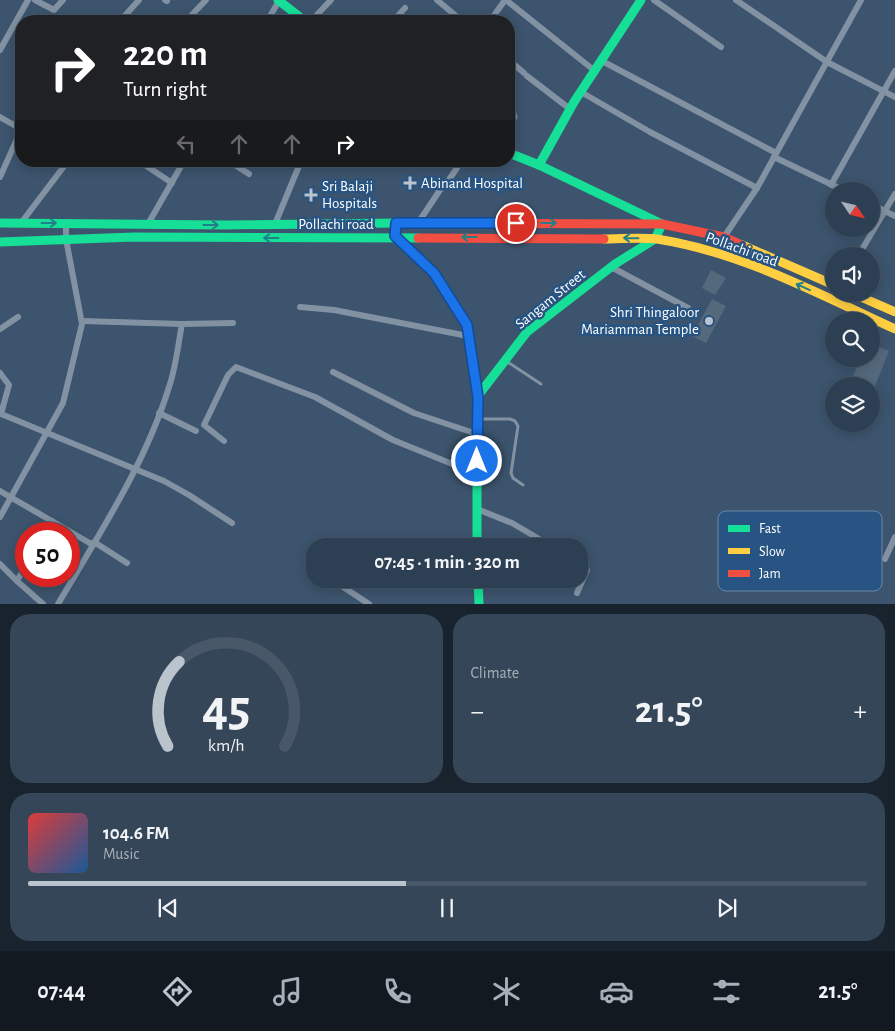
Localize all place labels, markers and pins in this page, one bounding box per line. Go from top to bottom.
marker: Abinand Hospital [403,176,417,190]
place label: Abinand Hospital [421,176,523,191]
place label: Sri Balaji Hospitals [322,179,377,211]
marker: Sri Balaji Hospitals [304,188,318,202]
pin [495,202,537,244]
place label: Shri Thingaloor Mariamman Temple [581,305,699,337]
marker: Shri Thingaloor Mariamman Temple [703,315,715,327]

